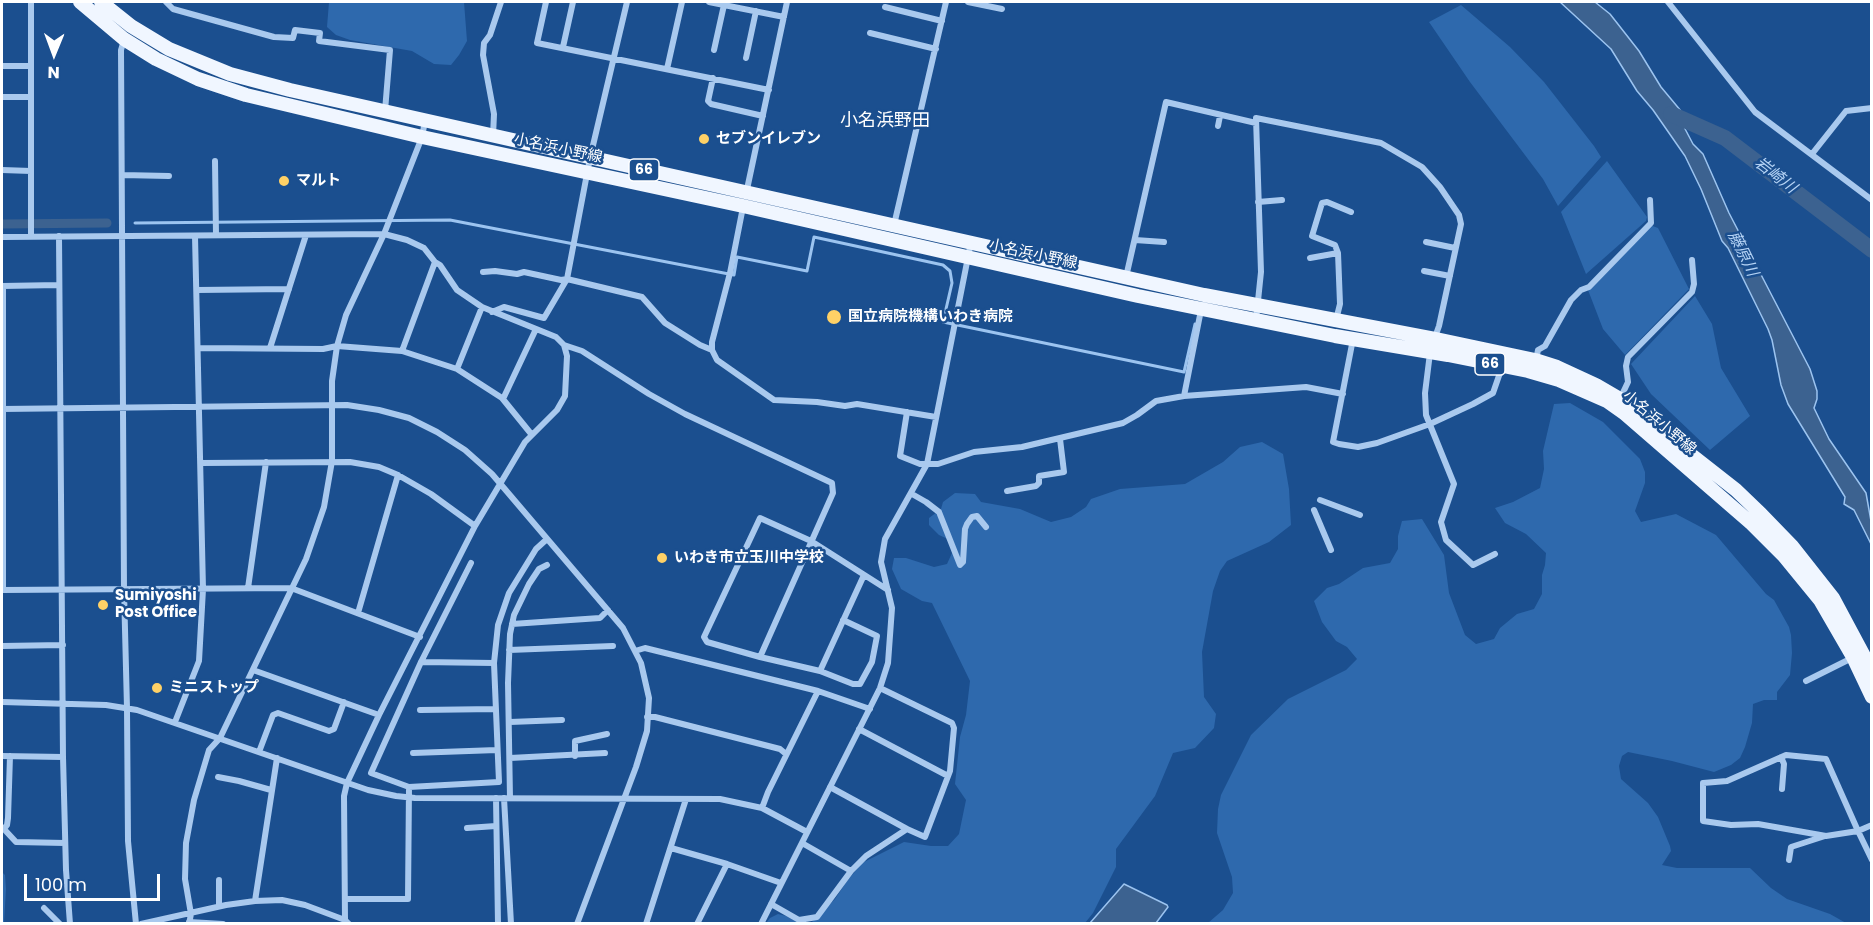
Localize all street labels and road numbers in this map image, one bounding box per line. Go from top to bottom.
street label: 小名浜小野線 [512,131,604,167]
road number: 66 [629,159,659,181]
street label: 小名浜小野線 [987,237,1079,273]
road number: 66 [1475,353,1505,375]
street label: 小名浜小野線 [1619,387,1699,459]

